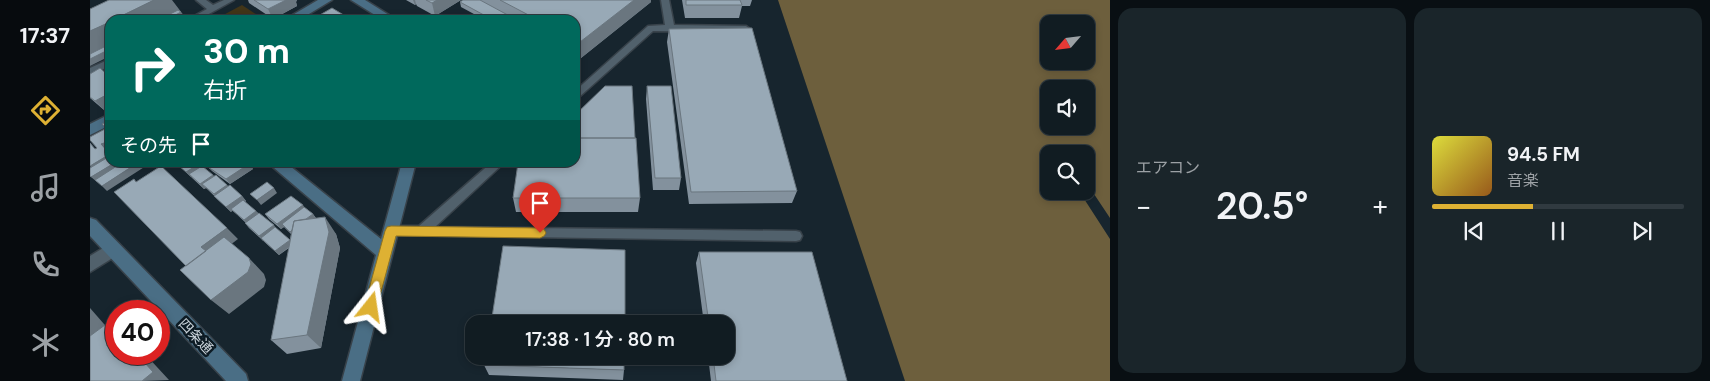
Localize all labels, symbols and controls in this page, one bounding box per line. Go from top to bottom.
north arrow [1040,15,1095,70]
map controls [1040,15,1095,200]
text: 17:37 [20,21,70,50]
text: 30 m [203,28,290,74]
icon: right [120,35,185,100]
text: 右折 [203,76,247,105]
button: sound [1040,80,1095,135]
icon: directions [28,93,63,128]
icon: arrive [187,130,215,158]
text: その先 [120,133,177,158]
text: 94.5 FM [1507,142,1580,167]
button: search [1040,145,1095,200]
text: エアコン [1136,157,1200,178]
icon: music [28,170,63,205]
text: 音楽 [1507,170,1539,191]
text: 20.5° [1216,181,1308,231]
pin [519,182,561,233]
text: − [1136,188,1151,225]
text: + [1373,188,1388,225]
icon: arrive [526,189,554,217]
icon: previous [1460,217,1488,245]
icon: pause [1544,217,1572,245]
icon: next [1628,217,1656,245]
icon: phone [28,247,63,282]
position arrow [344,280,396,332]
speed limit sign: 40 [105,300,170,365]
street label: 四条通 [175,315,217,357]
icon: climate [28,325,63,360]
text: 17:38 · 1 分 · 80 m [525,327,675,352]

